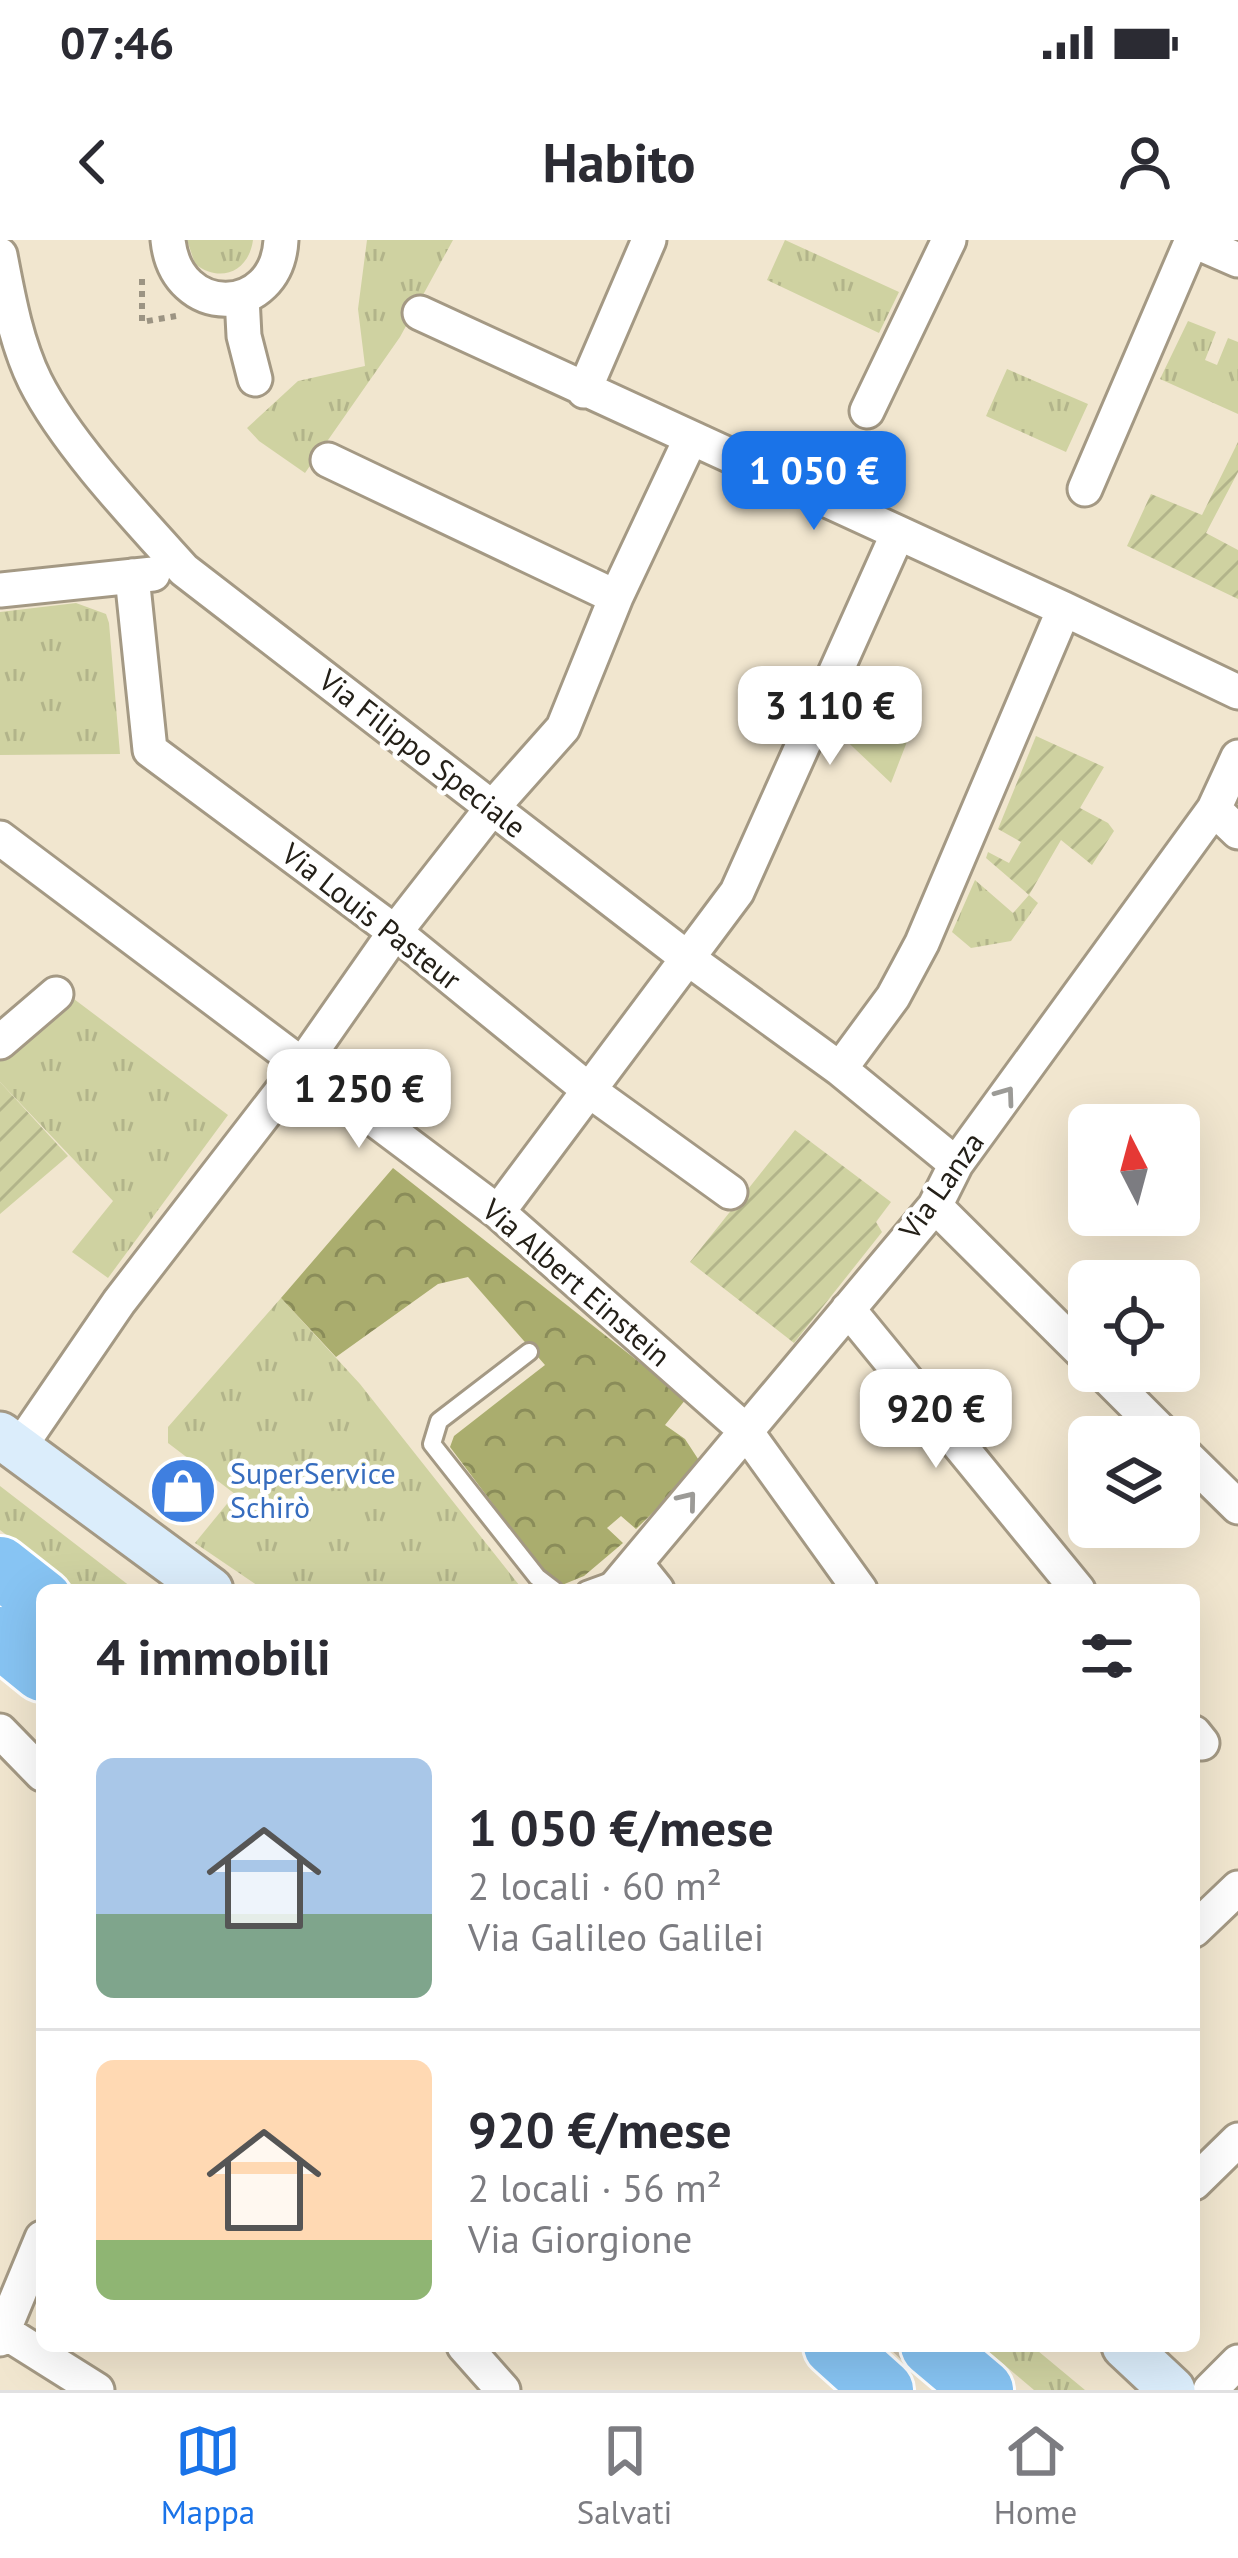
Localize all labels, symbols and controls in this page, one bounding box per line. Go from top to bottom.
text: 07:46 [60,13,174,71]
text: Habito [543,127,695,197]
icon: back [60,129,126,195]
icon: person [1112,129,1178,195]
pin: 1 050 € [703,431,925,533]
text: 1 050 € [749,444,879,495]
street label: Via Filippo Speciale [311,659,534,846]
pin: 3 110 € [719,666,941,768]
text: 3 110 € [765,679,895,730]
street label: Via Louis Pasteur [274,833,470,998]
pin: 1 250 € [248,1049,470,1151]
text: 1 250 € [294,1062,424,1113]
one-way arrow [991,1087,1013,1108]
north arrow [1068,1104,1200,1236]
map controls [1068,1104,1200,1548]
street label: Via Lanza [889,1124,992,1247]
street label: Via Albert Einstein [474,1189,679,1374]
button: locate [1068,1260,1200,1392]
pin: 920 € [852,1369,1020,1471]
text: 920 € [887,1382,985,1433]
button: layers [1068,1416,1200,1548]
place label: SuperService Schirò [230,1453,396,1526]
shop icon: SuperService Schirò [148,1456,218,1526]
one-way arrow [674,1492,695,1514]
text: 4 immobili [96,1623,331,1689]
icon: filters [1074,1623,1140,1689]
text: 1 050 €/mese [468,1794,774,1860]
icon: home [192,1806,336,1950]
text: 2 locali · 60 m² [468,1860,722,1911]
text: Via Galileo Galilei [468,1911,764,1962]
text: 920 €/mese [468,2096,732,2162]
icon: home [192,2108,336,2252]
text: 2 locali · 56 m² [468,2162,722,2213]
text: Via Giorgione [468,2213,692,2264]
tab: Mappa [161,2418,255,2533]
tab: Salvati [577,2418,672,2533]
tab: Home [994,2418,1077,2533]

